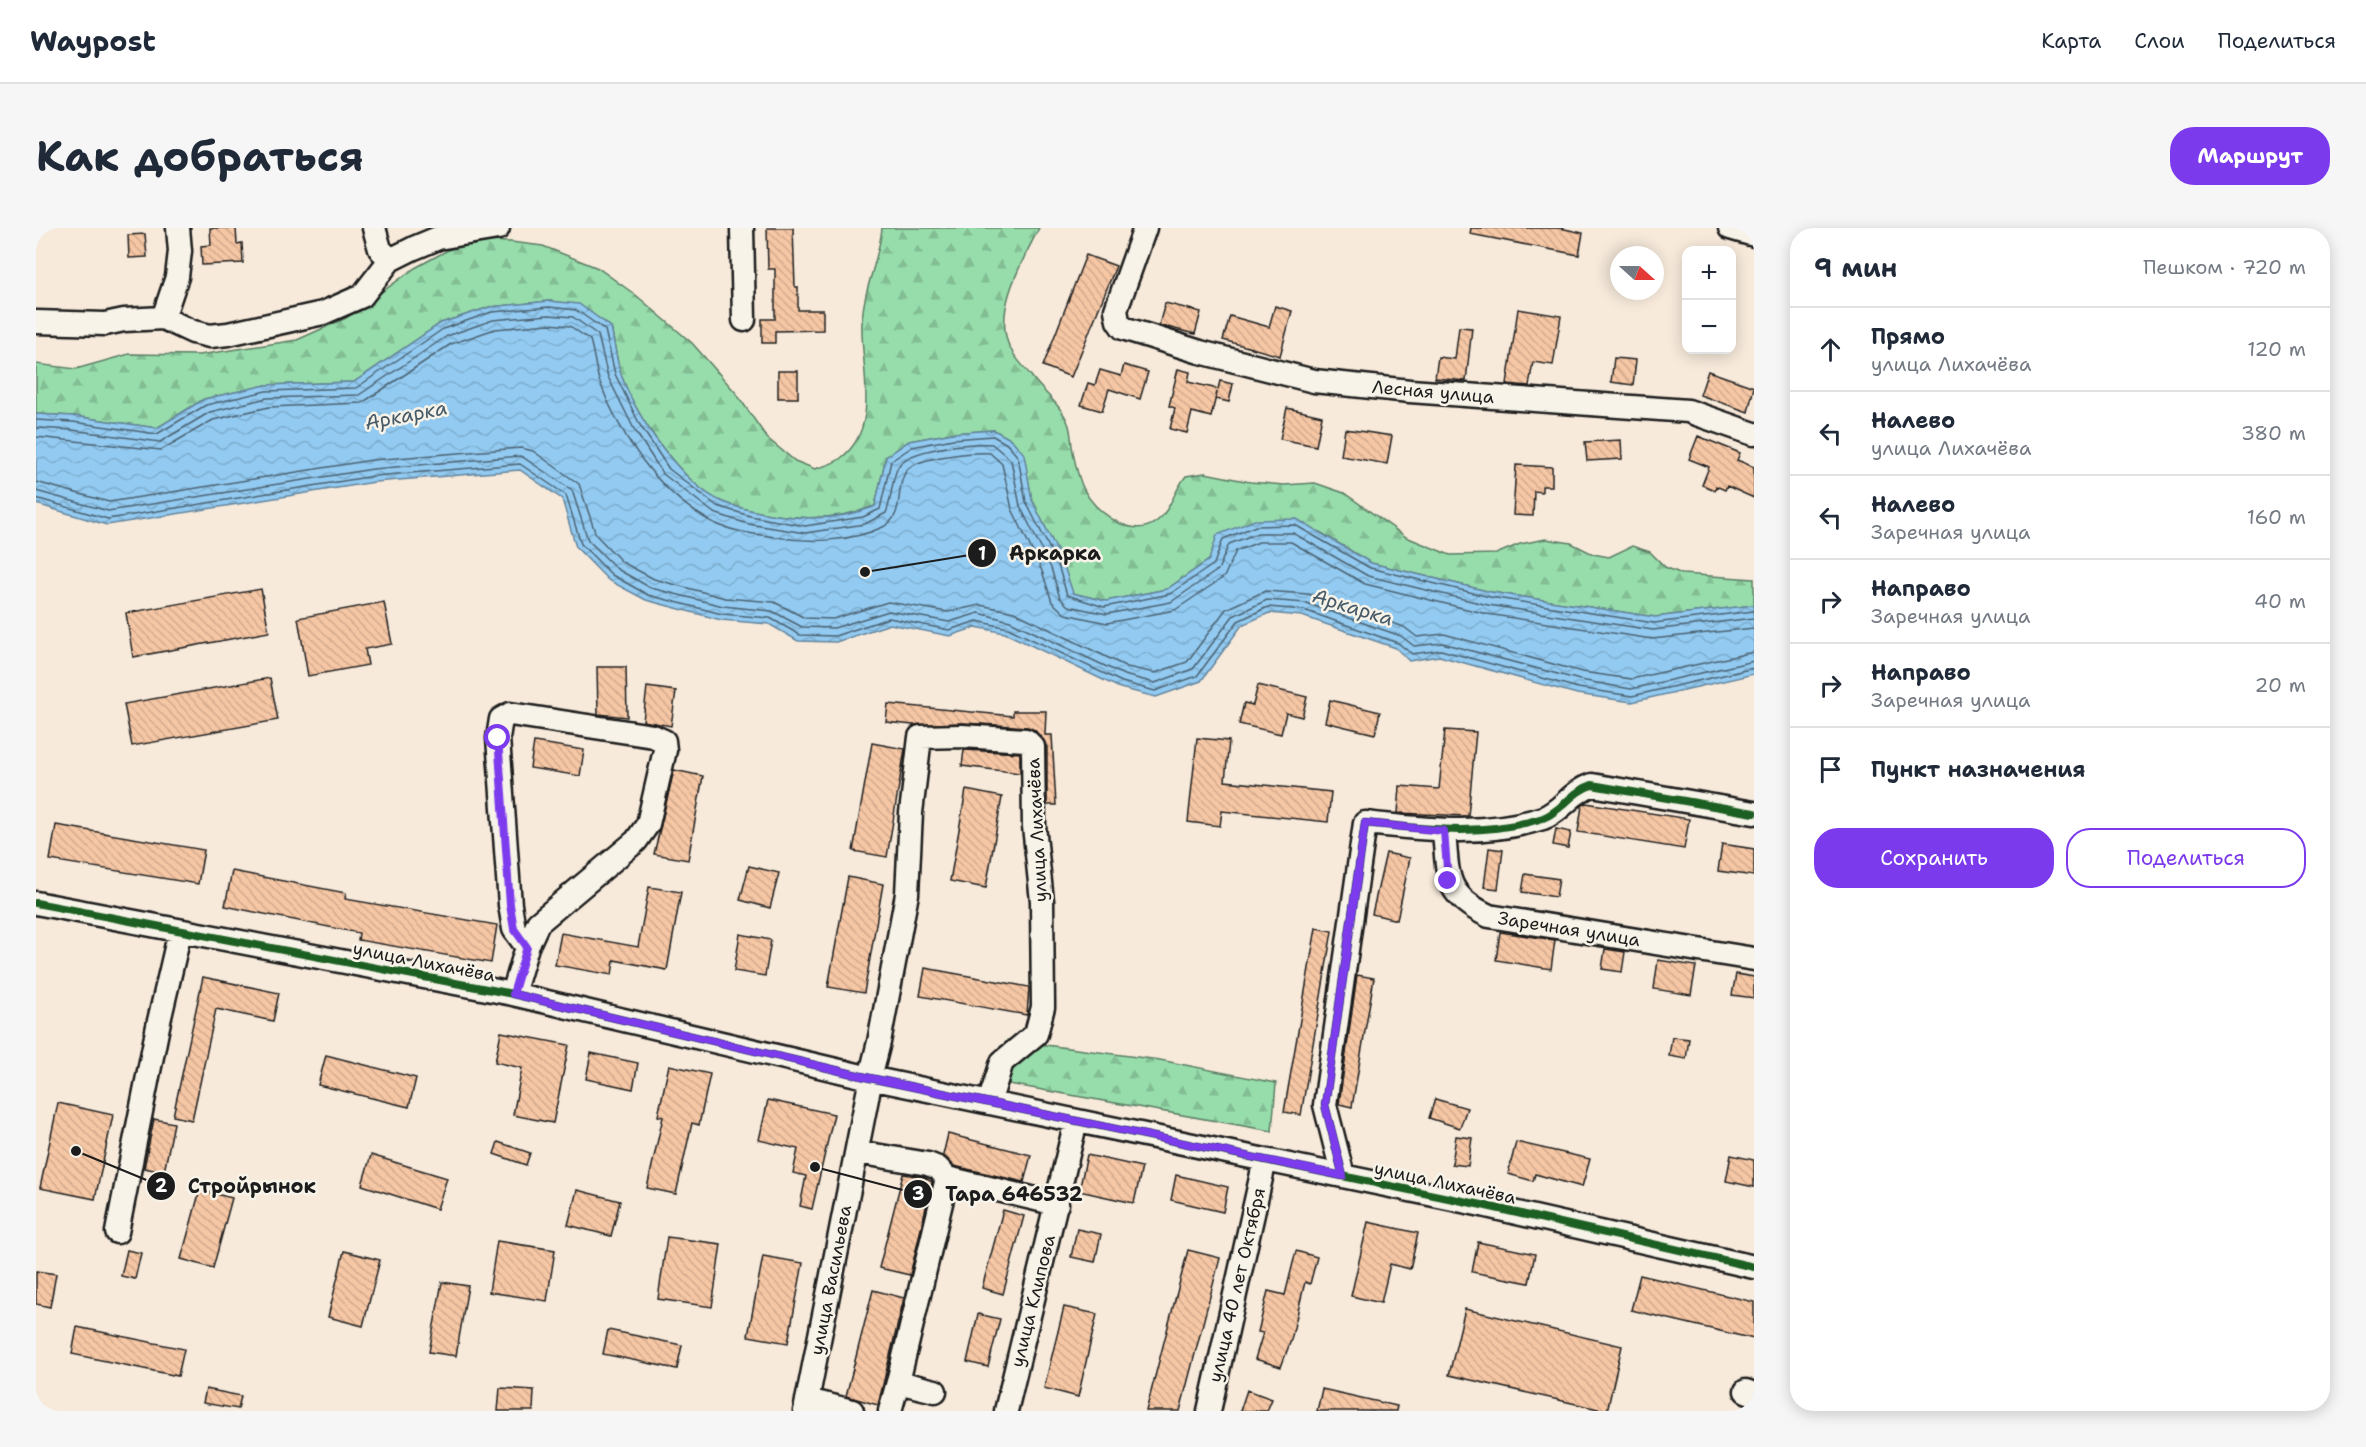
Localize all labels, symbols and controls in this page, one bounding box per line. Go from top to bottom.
text: Waypost [30,22,156,60]
text: Карта [2041,27,2101,55]
text: Слои [2134,27,2185,55]
text: Поделиться [2218,27,2336,55]
button: Маршрут [2170,127,2330,185]
text: Как добраться [36,128,364,184]
north arrow [1610,246,1664,300]
map controls [1682,246,1736,354]
button: + [1682,246,1736,300]
text: 9 мин [1814,250,1897,285]
text: Пешком · 720 m [2143,254,2306,280]
button: − [1682,300,1736,354]
text: Прямо [1871,322,1945,351]
icon: ahead [1814,333,1847,366]
text: 120 m [2247,336,2306,362]
text: улица Лихачёва [1871,351,2031,377]
street label: Лесная улица [1371,375,1495,409]
water label: Аркарка [363,394,449,436]
text: Налево [1871,406,1955,435]
icon: left [1814,417,1847,450]
text: 380 m [2241,420,2306,446]
text: улица Лихачёва [1871,435,2031,461]
text: Налево [1871,490,1955,519]
icon: left [1814,501,1847,534]
text: 160 m [2247,504,2306,530]
text: Заречная улица [1871,519,2031,545]
callout: Аркарка [967,534,1113,572]
text: Аркарка [1009,540,1101,566]
text: 1 [978,542,986,566]
text: Направо [1871,574,1971,603]
water label: Аркарка [1309,582,1397,632]
icon: right [1814,585,1847,618]
text: 40 m [2254,588,2306,614]
text: Заречная улица [1871,603,2031,629]
text: Направо [1871,658,1971,687]
icon: right [1814,669,1847,702]
text: 20 m [2255,672,2306,698]
text: Заречная улица [1871,687,2031,713]
route start [484,724,510,750]
icon: arrive [1814,753,1847,786]
text: Пункт назначения [1871,755,2085,784]
street label: улица Лихачёва [1021,757,1053,903]
button: Сохранить [1814,828,2054,888]
button: Поделиться [2066,828,2306,888]
route end [1434,867,1460,893]
street label: Заречная улица [1496,906,1642,952]
street label: улица Лихачёва [351,936,497,988]
street label: улица Лихачёва [1372,1156,1518,1210]
callout: Стройрынок [146,1167,329,1205]
text: Стройрынок [188,1173,317,1199]
text: 2 [155,1174,168,1198]
callout: Тара 646532 [903,1175,1095,1213]
text: Тара 646532 [945,1181,1083,1207]
text: 3 [912,1182,924,1206]
street label: улица 40 лет Октября [1203,1185,1271,1385]
street label: улица Васильева [805,1203,857,1357]
street label: улица Клипова [1005,1232,1061,1370]

